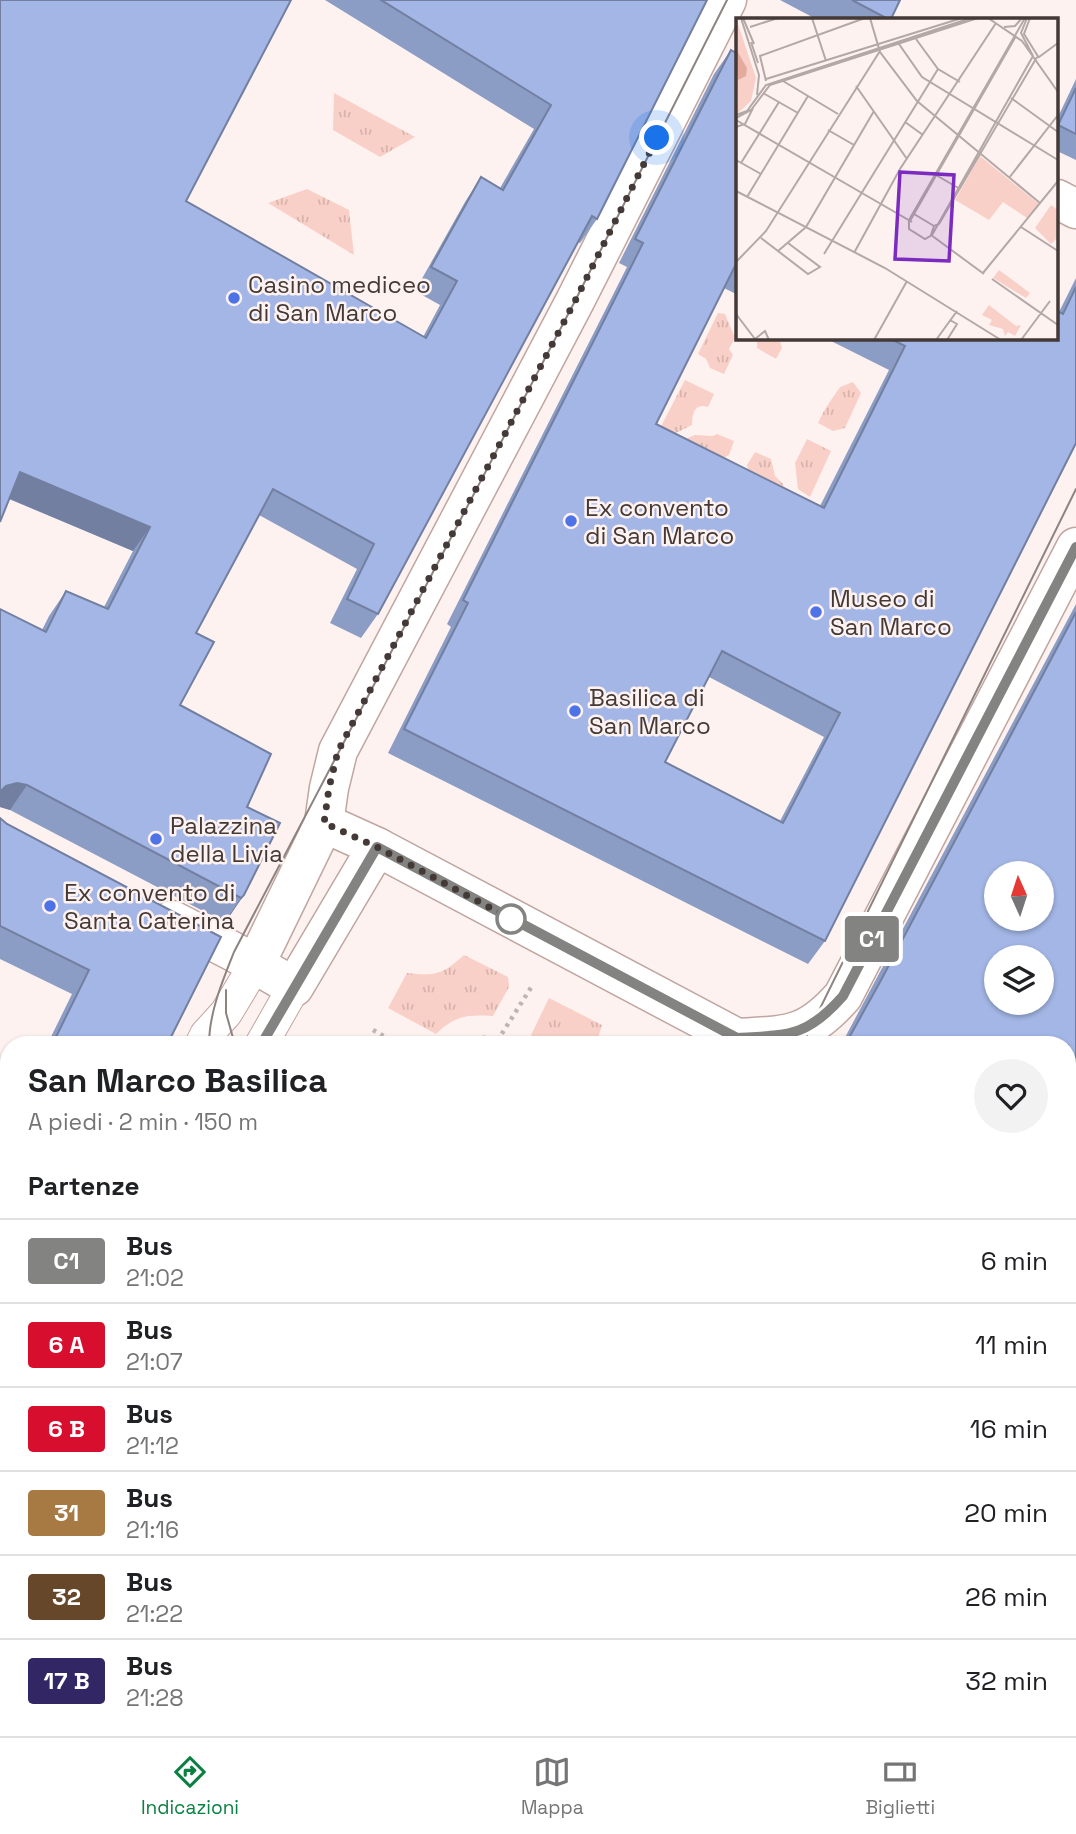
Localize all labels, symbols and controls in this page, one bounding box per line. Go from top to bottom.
inset map [736,18,1058,340]
your location [639,120,674,155]
place label: Casino mediceo di San Marco [248,269,431,328]
marker: Casino mediceo di San Marco [226,290,242,306]
place label: Ex convento di San Marco [585,492,734,551]
marker: Ex convento di San Marco [563,513,579,529]
place label: Museo di San Marco [830,583,952,642]
marker: Museo di San Marco [808,604,824,620]
place label: Basilica di San Marco [589,682,711,741]
marker: Basilica di San Marco [567,703,583,719]
place label: Palazzina della Livia [170,810,283,869]
marker: Palazzina della Livia [148,831,164,847]
north arrow [984,861,1054,931]
map controls [984,861,1054,1015]
place label: Ex convento di Santa Caterina [64,877,235,936]
marker: Ex convento di Santa Caterina [42,898,58,914]
unlabelled marker [496,904,526,934]
line badge: C1 [840,916,903,962]
text: C1 [859,923,885,954]
button: layers [984,945,1054,1015]
button: heart [974,1059,1048,1133]
text: San Marco Basilica [28,1060,327,1102]
text: A piedi · 2 min · 150 m [28,1107,258,1137]
text: Partenze [28,1169,139,1203]
text: Bus [126,1229,173,1263]
text: 6 min [981,1244,1048,1278]
text: C1 [53,1245,80,1276]
text: 21:02 [126,1263,184,1293]
text: Bus [126,1313,173,1347]
text: 11 min [975,1328,1048,1362]
text: 6 A [49,1329,84,1360]
text: 21:07 [126,1347,183,1377]
text: Bus [126,1397,173,1431]
text: 16 min [970,1412,1048,1446]
text: 6 B [48,1413,85,1444]
text: 21:12 [126,1431,179,1461]
text: Bus [126,1481,173,1515]
text: 20 min [964,1496,1048,1530]
text: 31 [54,1497,79,1528]
text: 21:16 [126,1515,179,1545]
text: Bus [126,1565,173,1599]
text: 26 min [965,1580,1048,1614]
text: 32 [52,1581,81,1612]
text: 21:22 [126,1599,183,1629]
text: Bus [126,1649,173,1683]
text: 32 min [965,1664,1048,1698]
text: 17 B [43,1665,90,1696]
text: 21:28 [126,1683,184,1713]
tab: Indicazioni [141,1753,239,1820]
tab: Mappa [521,1753,584,1820]
tab: Biglietti [866,1753,935,1820]

